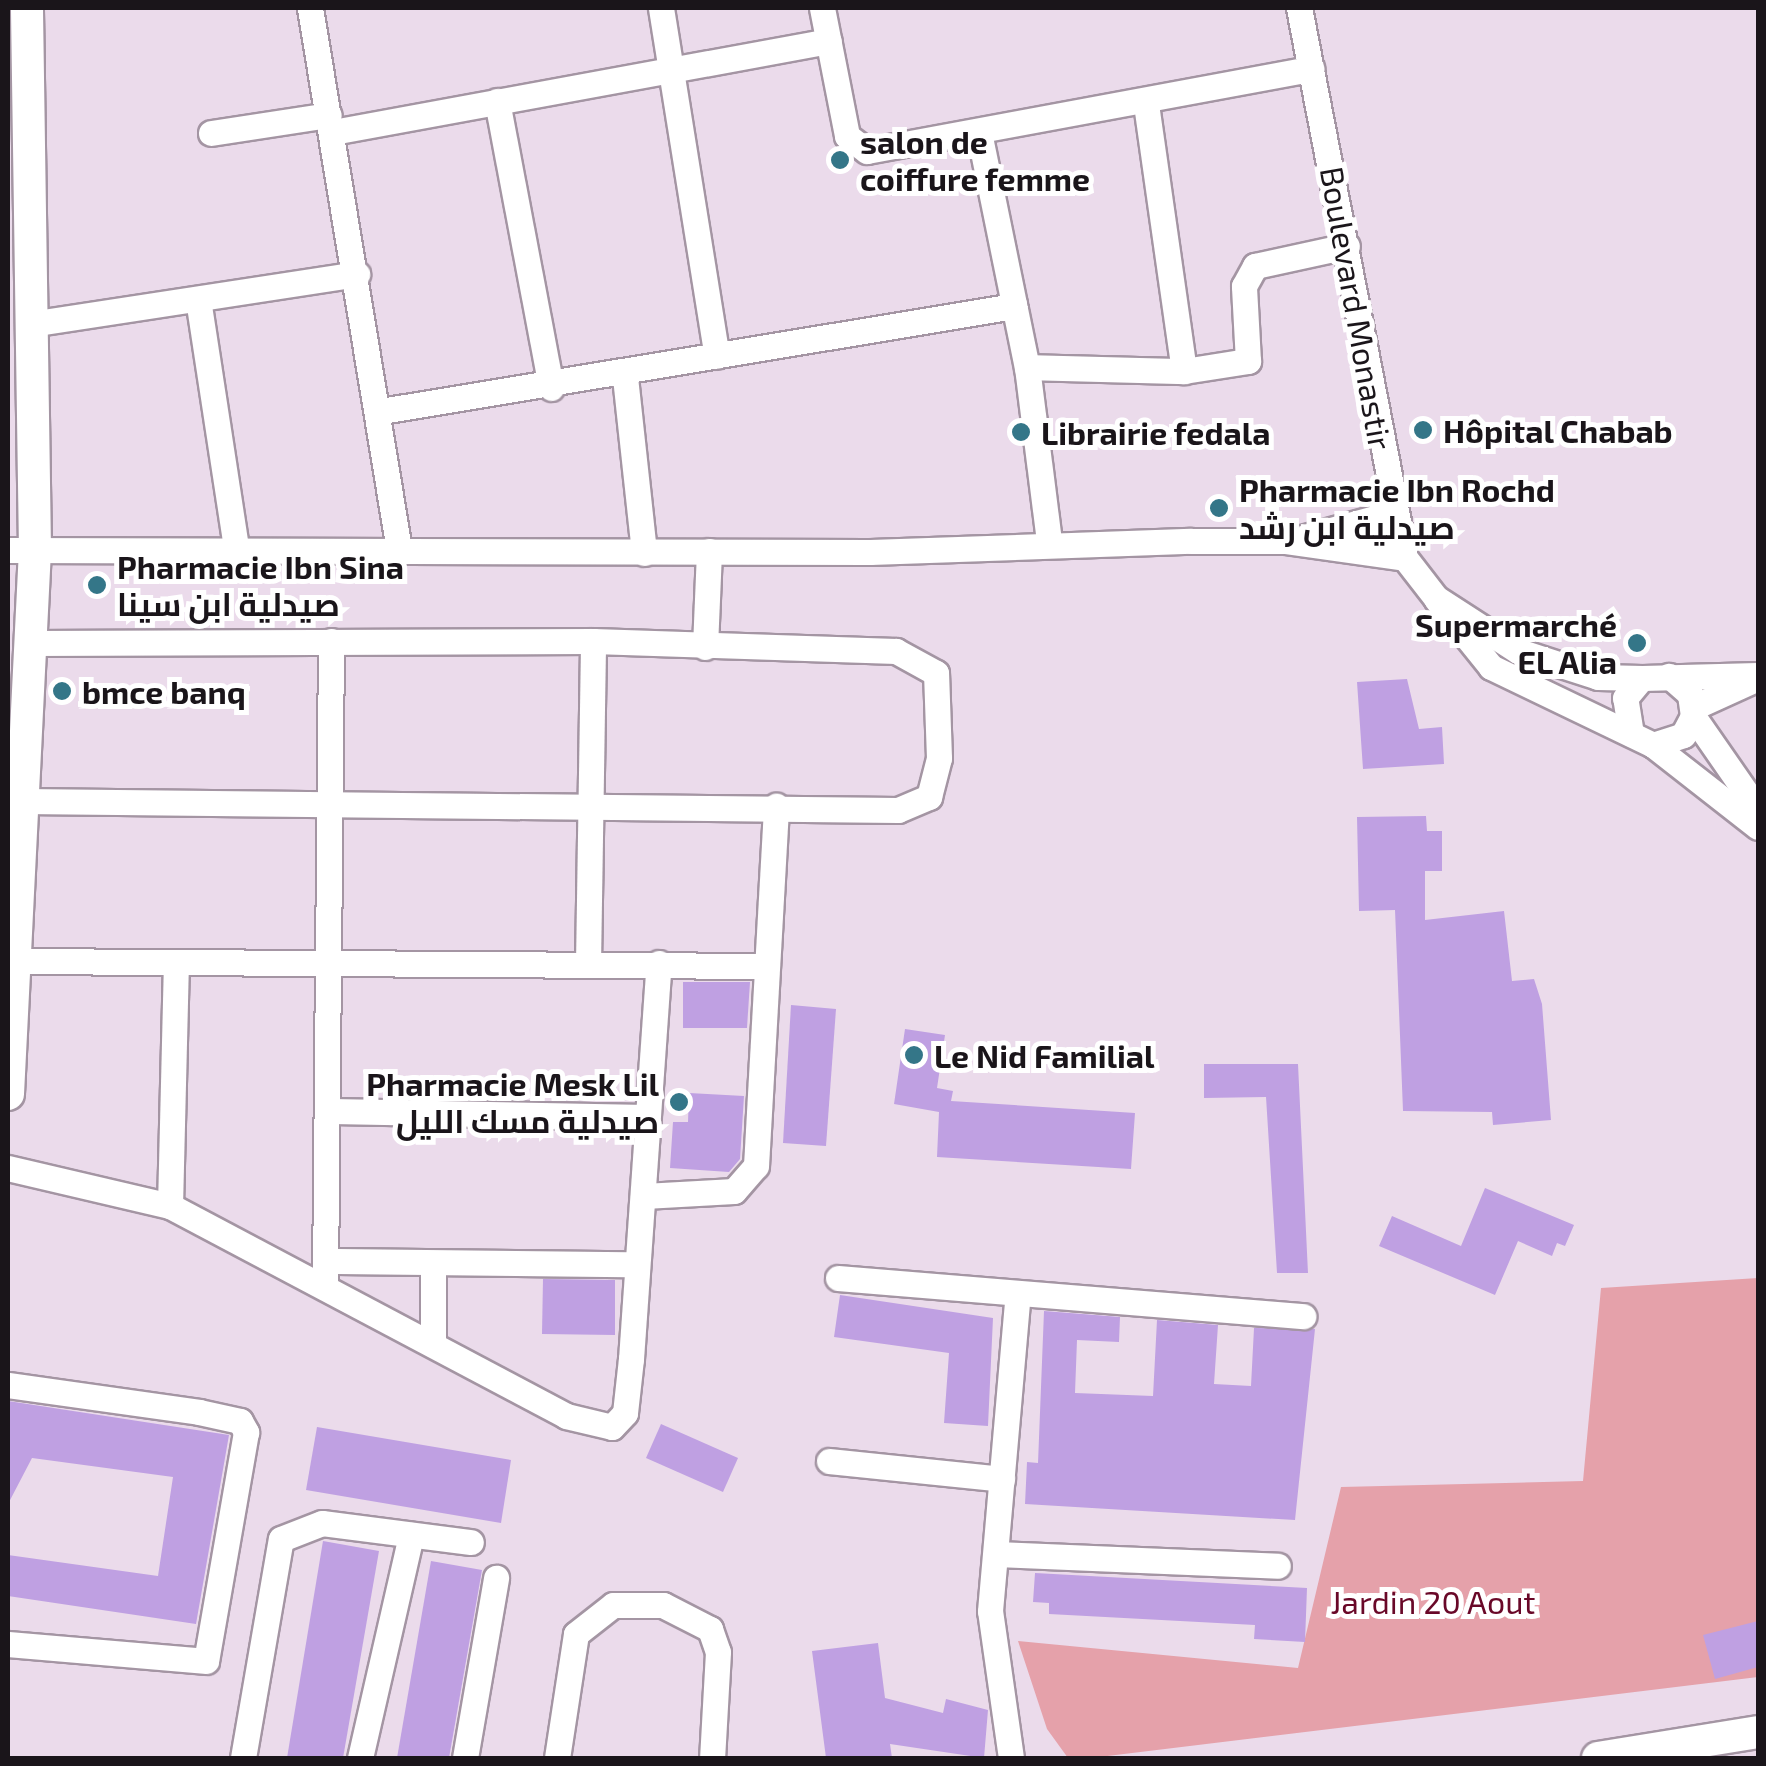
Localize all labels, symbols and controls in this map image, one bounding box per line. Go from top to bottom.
place label: salon de coiffure femme [860,123,1091,198]
marker: salon de coiffure femme [829,149,851,171]
street label: Boulevard Monastir [1313,163,1401,453]
place label: Hôpital Chabab [1443,411,1673,449]
place label: Librairie fedala [1041,413,1271,451]
marker: Hôpital Chabab [1412,419,1434,441]
marker: Librairie fedala [1010,421,1032,443]
place label: Pharmacie Ibn Rochd صيدلية ابن رشد [1239,471,1555,546]
marker: Pharmacie Ibn Rochd صيدلية ابن رشد [1208,497,1230,519]
place label: Pharmacie Ibn Sina صيدلية ابن سينا [117,548,404,623]
marker: Pharmacie Ibn Sina صيدلية ابن سينا [86,574,108,596]
place label: Supermarché EL Alia [1415,606,1617,681]
marker: Supermarché EL Alia [1626,632,1648,654]
place label: bmce banq [82,672,246,710]
marker: bmce banq [51,680,73,702]
place label: Le Nid Familial [934,1036,1155,1074]
marker: Le Nid Familial [903,1044,925,1066]
place label: Pharmacie Mesk Lil صيدلية مسك الليل [366,1065,659,1140]
marker: Pharmacie Mesk Lil صيدلية مسك الليل [668,1091,690,1113]
park label: Jardin 20 Aout [1330,1582,1536,1620]

